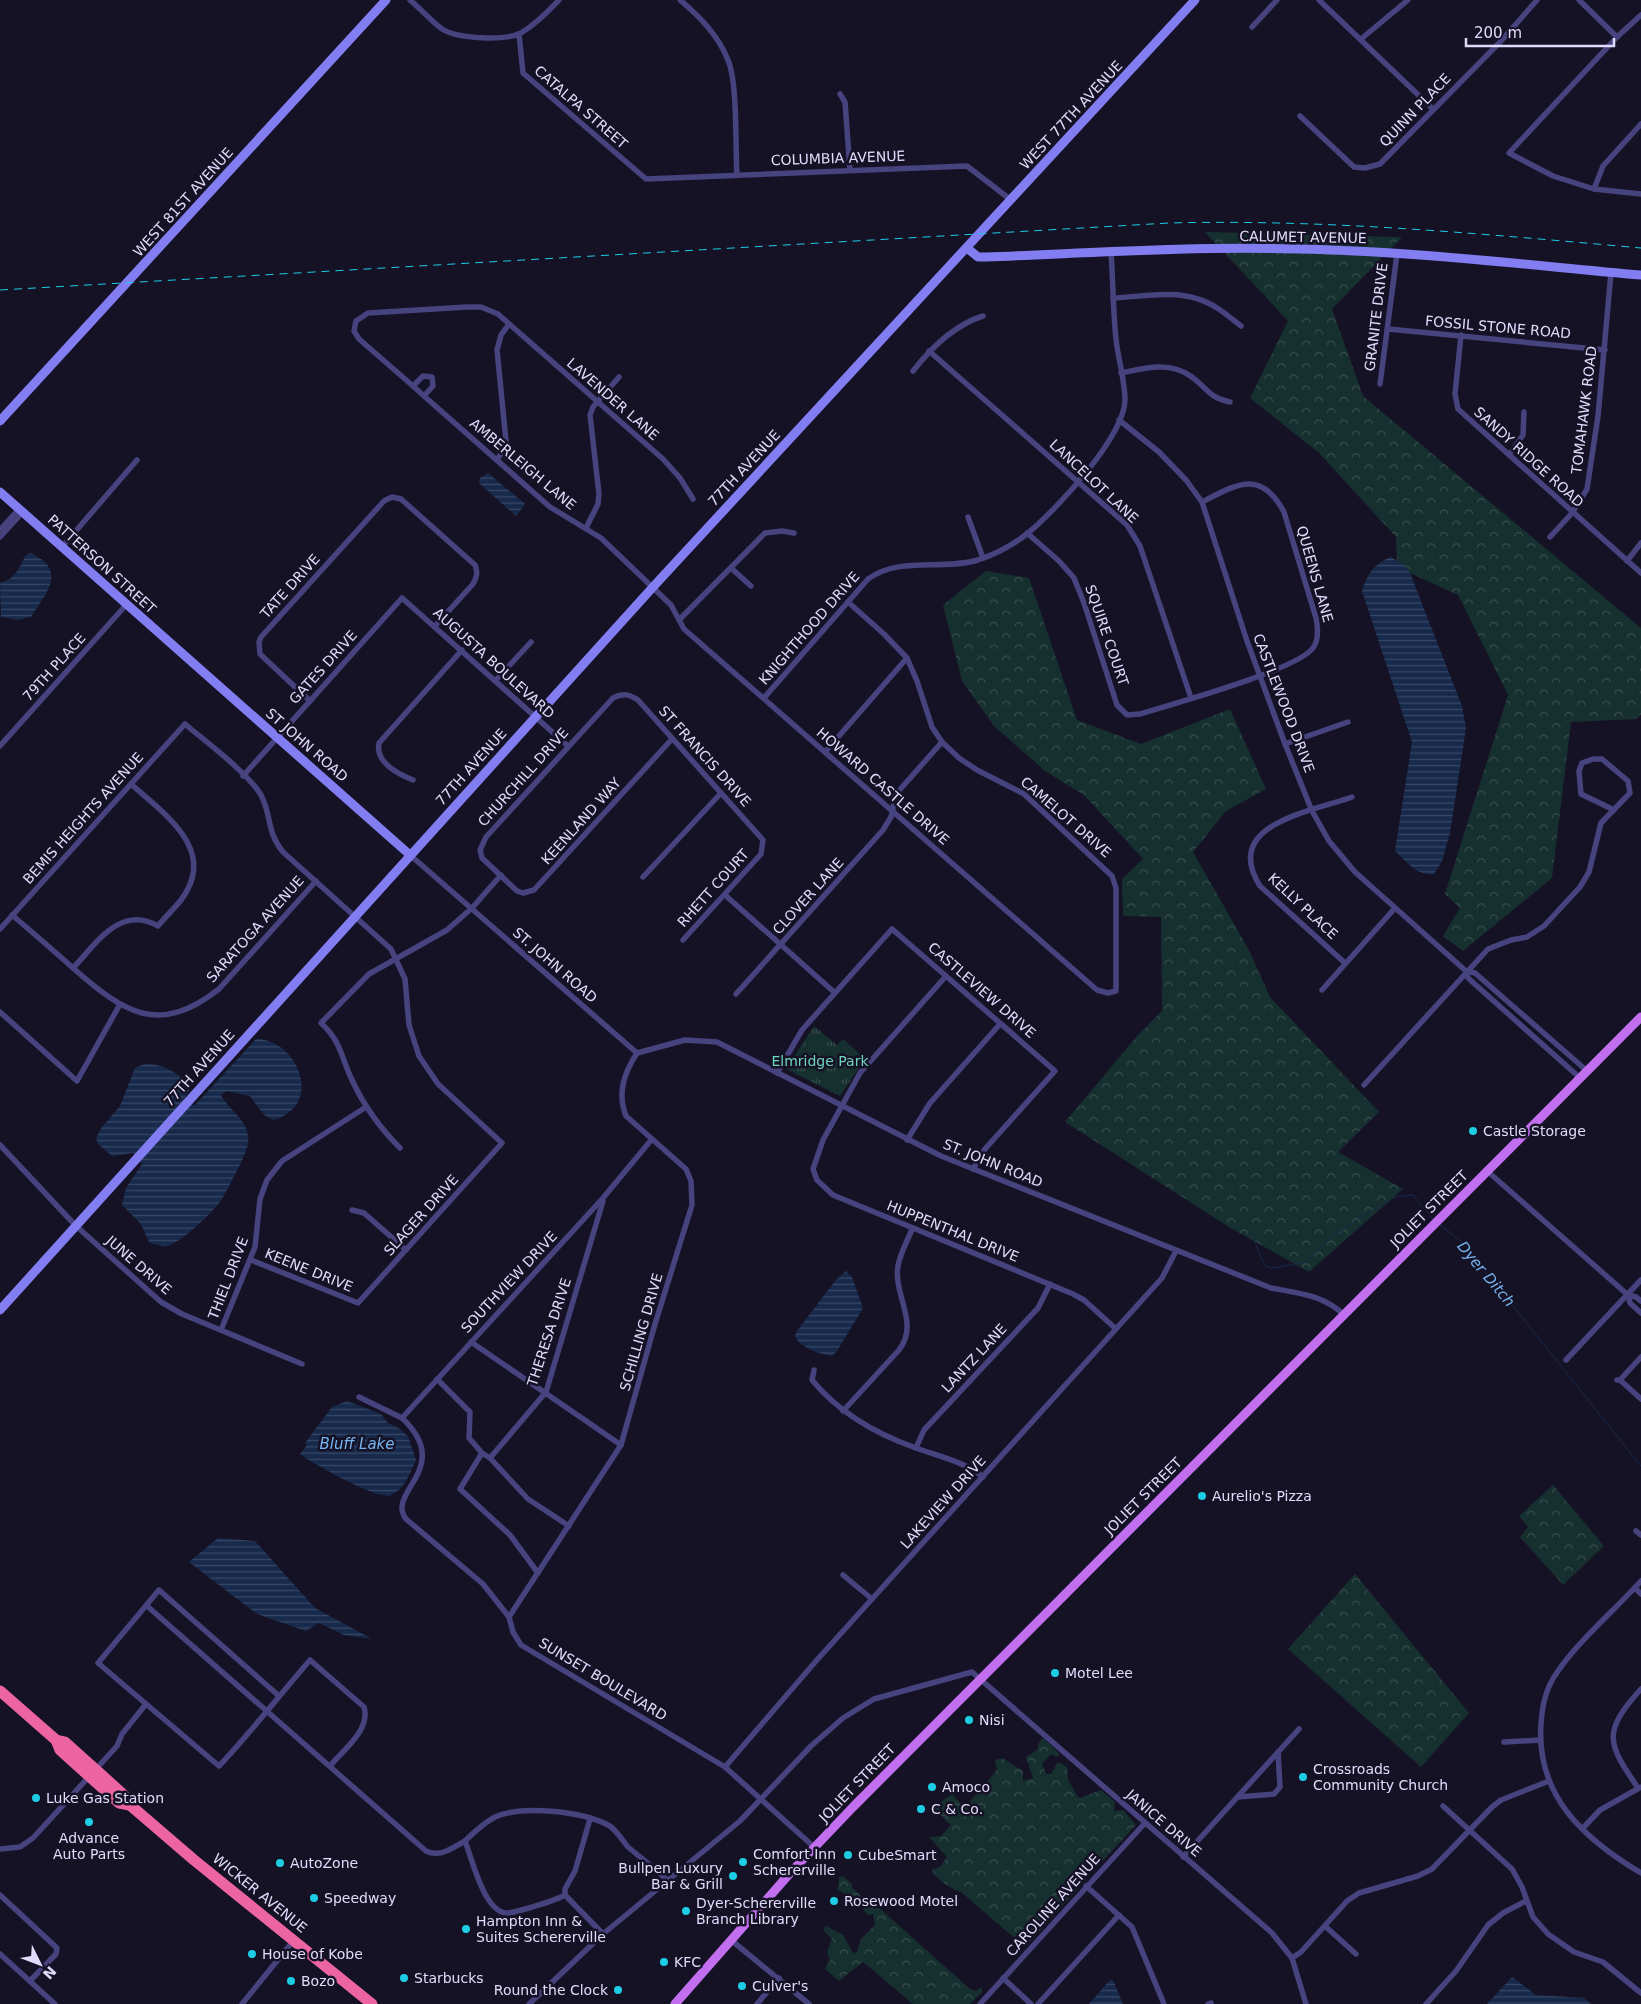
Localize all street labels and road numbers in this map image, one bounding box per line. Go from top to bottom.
street label: WEST 77TH AVENUE [1017,57,1125,173]
street label: CATALPA STREET [531,62,631,152]
street label: QUINN PLACE [1376,70,1454,150]
street label: WEST 81ST AVENUE [130,144,236,260]
street label: COLUMBIA AVENUE [770,148,906,168]
street label: CALUMET AVENUE [1239,228,1367,246]
street label: GRANITE DRIVE [1361,262,1391,372]
street label: FOSSIL STONE ROAD [1424,313,1572,341]
street label: TOMAHAWK ROAD [1568,345,1600,476]
street label: LAVENDER LANE [564,355,662,443]
street label: SANDY RIDGE ROAD [1471,404,1587,510]
street label: AMBERLEIGH LANE [467,415,579,513]
street label: 77TH AVENUE [705,427,783,509]
street label: LANCELOT LANE [1046,436,1142,526]
street label: PATTERSON STREET [45,511,160,617]
street label: QUEENS LANE [1294,524,1336,624]
street label: TATE DRIVE [256,551,323,622]
street label: KNIGHTHOOD DRIVE [756,568,862,688]
street label: SQUIRE COURT [1082,582,1132,688]
street label: AUGUSTA BOULEVARD [430,604,558,722]
street label: GATES DRIVE [286,627,360,707]
street label: 79TH PLACE [19,630,89,704]
street label: CASTLEWOOD DRIVE [1250,631,1318,775]
street label: ST FRANCIS DRIVE [656,703,754,809]
street label: ST JOHN ROAD [263,705,351,785]
street label: CHURCHILL DRIVE [475,724,571,830]
street label: HOWARD CASTLE DRIVE [814,724,952,848]
street label: 77TH AVENUE [432,725,510,809]
street label: BEMIS HEIGHTS AVENUE [20,749,146,887]
street label: CAMELOT DRIVE [1017,773,1115,861]
street label: KEENLAND WAY [538,774,624,868]
street label: RHETT COURT [674,846,752,930]
street label: CLOVER LANE [769,854,847,938]
street label: KELLY PLACE [1265,870,1341,942]
street label: SARATOGA AVENUE [203,873,307,985]
street label: ST. JOHN ROAD [510,924,600,1006]
street label: CASTLEVIEW DRIVE [925,939,1039,1041]
street label: 77TH AVENUE [160,1026,238,1110]
street label: ST. JOHN ROAD [941,1136,1045,1190]
street label: JOLIET STREET [1386,1167,1471,1252]
street label: SLAGER DRIVE [381,1171,461,1259]
street label: HUPPENTHAL DRIVE [885,1197,1021,1265]
street label: SOUTHVIEW DRIVE [458,1228,560,1336]
street label: JUNE DRIVE [102,1232,175,1298]
street label: THIEL DRIVE [205,1234,251,1323]
street label: KEENE DRIVE [263,1245,355,1295]
street label: SCHILLING DRIVE [617,1271,665,1393]
street label: THERESA DRIVE [524,1276,574,1389]
street label: LANTZ LANE [938,1320,1010,1396]
street label: LAKEVIEW DRIVE [897,1452,989,1552]
street label: JOLIET STREET [1100,1454,1185,1539]
street label: SUNSET BOULEVARD [536,1634,670,1724]
street label: JOLIET STREET [815,1740,899,1826]
street label: JANICE DRIVE [1122,1785,1205,1860]
street label: WICKER AVENUE [210,1850,310,1936]
street label: CAROLINE AVENUE [1003,1850,1103,1960]

